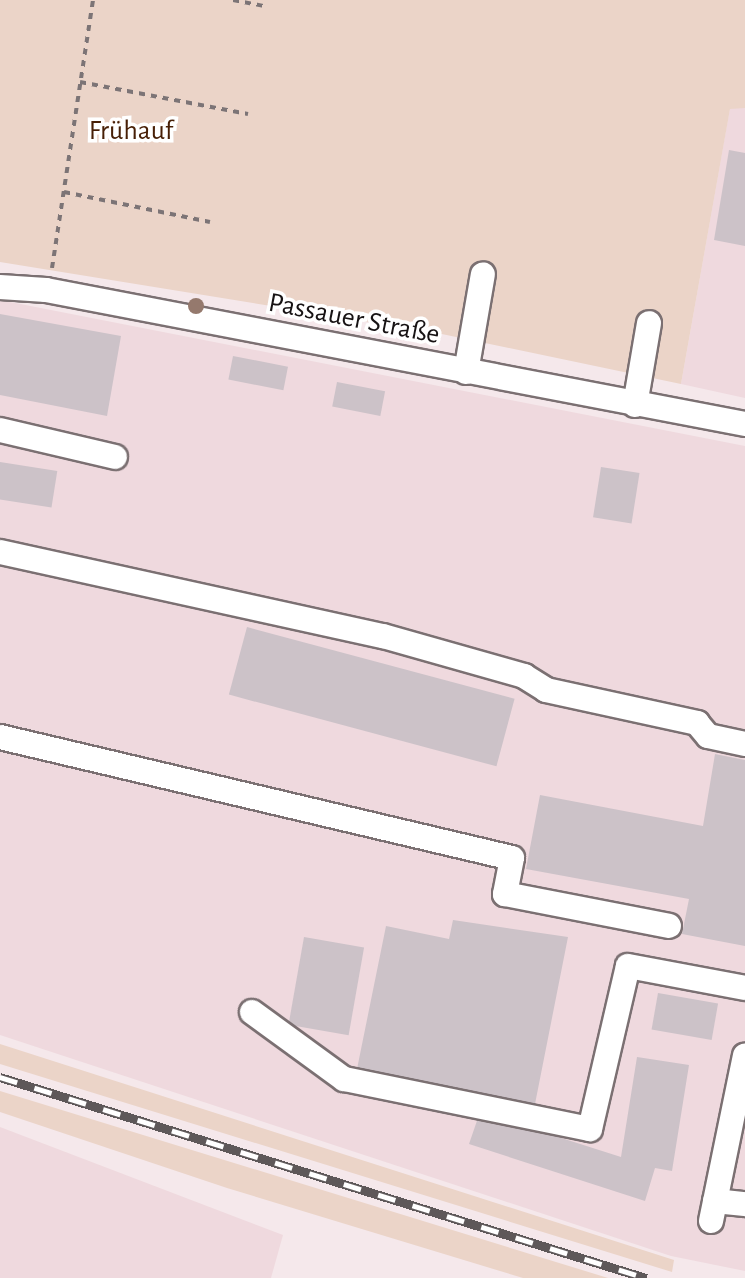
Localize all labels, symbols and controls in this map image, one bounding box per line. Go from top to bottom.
park label: Frühauf [89,114,173,148]
street label: Passauer Straße [266,286,442,352]

